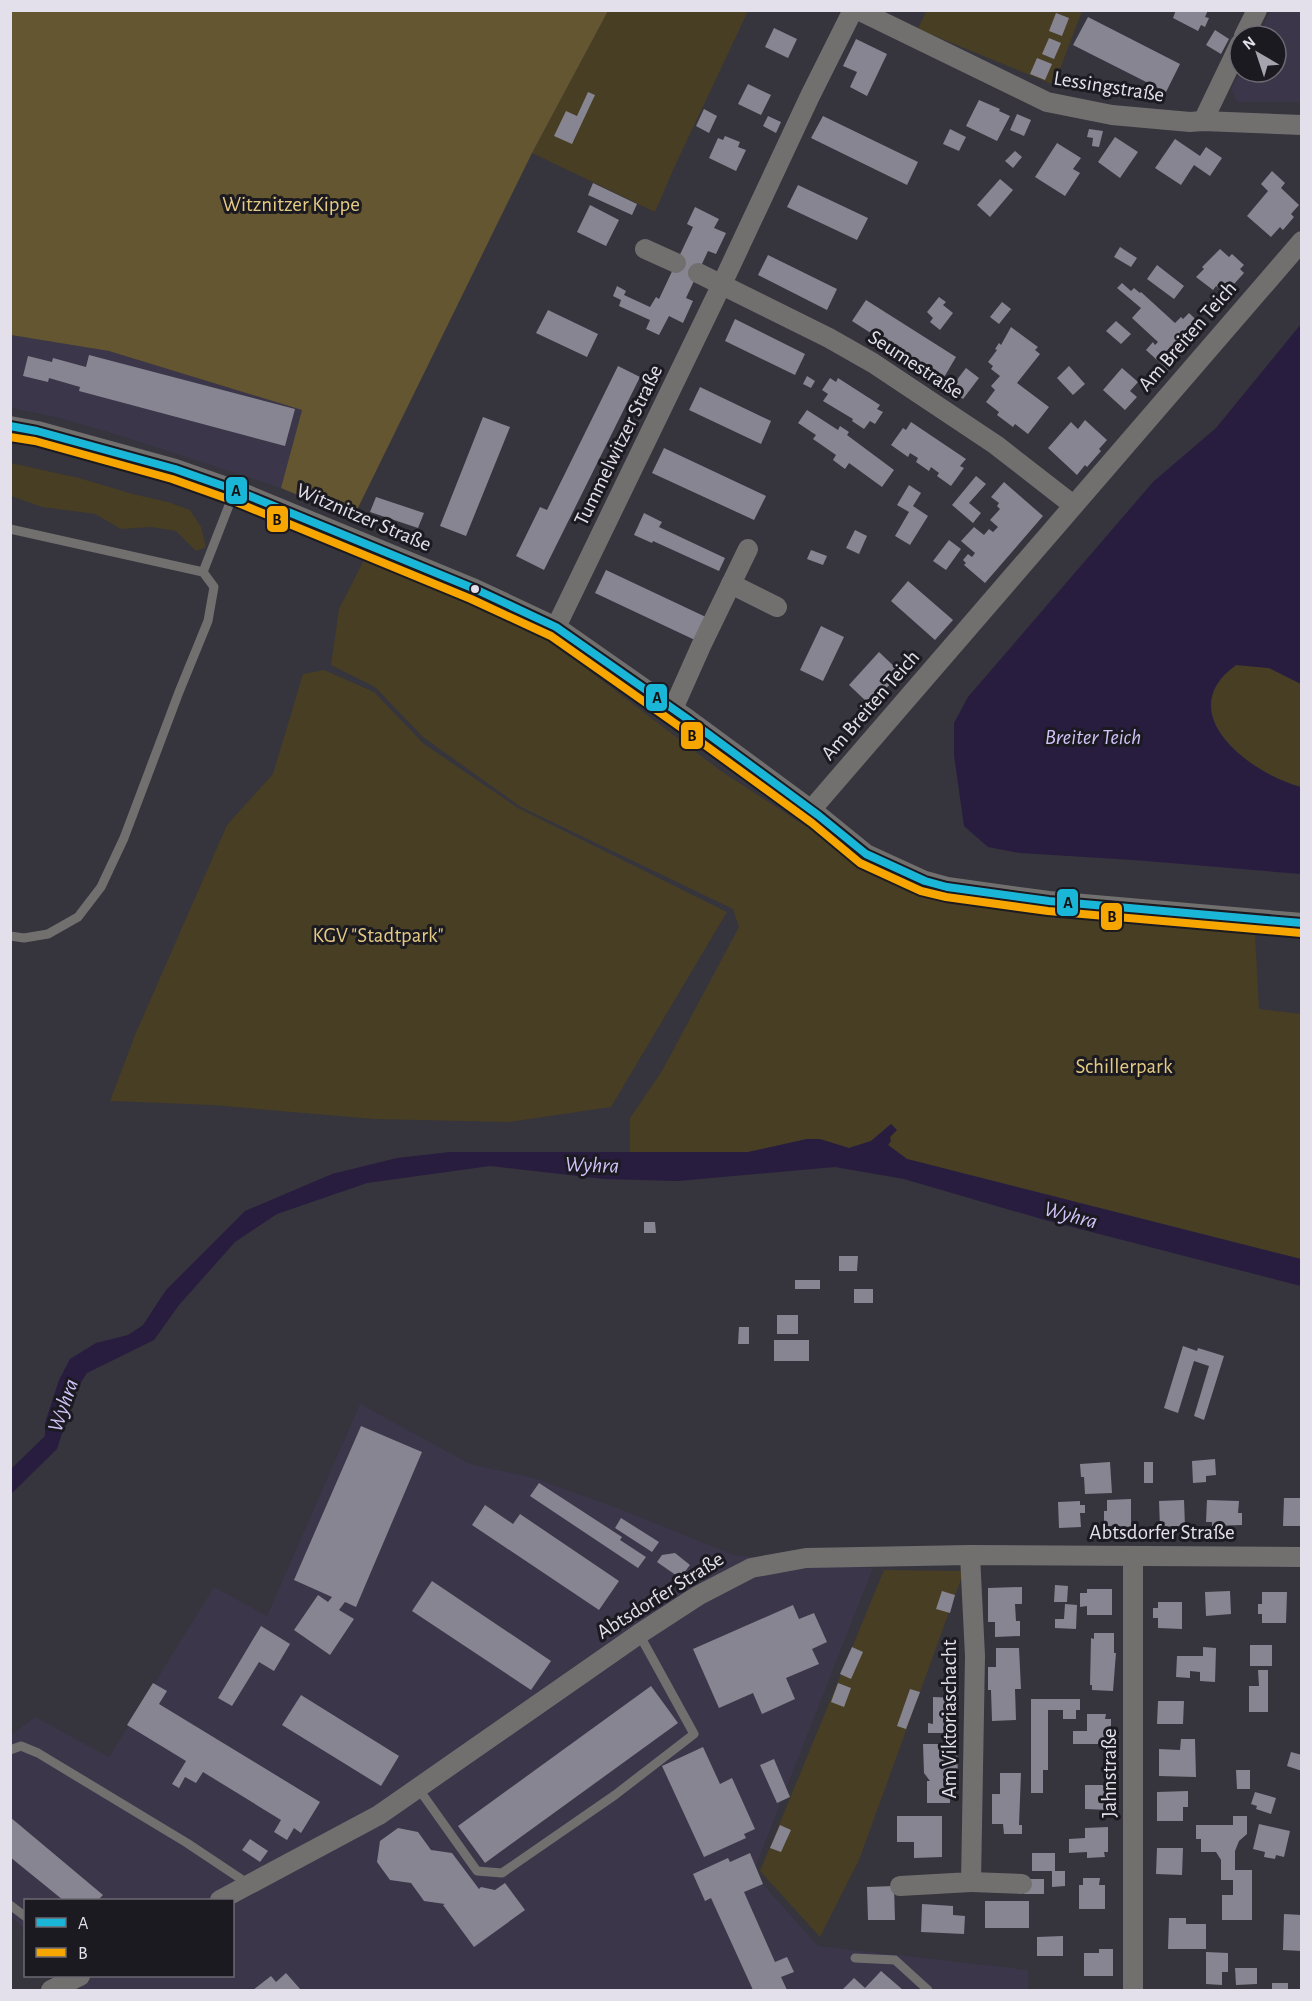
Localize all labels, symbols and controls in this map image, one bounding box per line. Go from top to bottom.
north arrow [1228,24,1288,84]
text: N [1240,33,1259,53]
street label: Lessingstraße [1052,67,1166,106]
park label: Witznitzer Kippe [222,194,360,215]
street label: Am Breiten Teich [1134,277,1241,395]
street label: Seumestraße [865,326,967,403]
street label: Tummelwitzer Straße [570,362,666,529]
line badge: A [225,476,248,505]
street label: Witznitzer Straße [293,480,434,555]
text: A [231,483,241,499]
line badge: B [266,505,289,533]
text: B [272,512,282,528]
unlabelled marker [469,583,481,595]
street label: Am Breiten Teich [817,646,924,764]
line badge: A [645,683,668,712]
text: A [652,690,662,706]
line badge: B [680,721,704,750]
water label: Breiter Teich [1045,726,1141,748]
text: B [687,728,697,744]
line badge: A [1056,888,1079,917]
text: A [1063,895,1073,911]
line badge: B [1100,902,1123,931]
text: B [1107,909,1117,925]
park label: KGV "Stadtpark" [312,925,444,946]
park label: Schillerpark [1076,1056,1173,1077]
water label: Wyhra [565,1153,619,1177]
water label: Wyhra [1042,1197,1100,1233]
water label: Wyhra [44,1376,82,1435]
street label: Abtsdorfer Straße [1089,1522,1235,1543]
street label: Abtsdorfer Straße [593,1548,727,1643]
street label: Am Viktoriaschacht [939,1639,960,1798]
street label: Jahnstraße [1099,1728,1120,1818]
legend [24,1899,234,1977]
text: A [78,1915,89,1933]
text: B [78,1945,88,1963]

